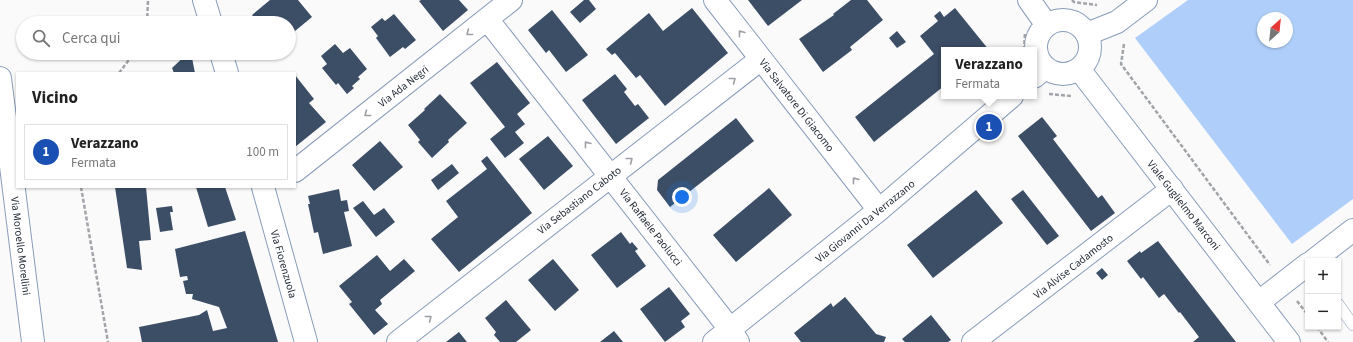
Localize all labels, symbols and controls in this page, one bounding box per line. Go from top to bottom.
north arrow [1257,12,1293,48]
search box [16,16,296,60]
icon: search [30,27,52,49]
text: Cerca qui [62,28,121,49]
one-way arrow [467,28,474,35]
one-way arrow [738,30,745,37]
popup [941,47,1037,99]
text: Verazzano [955,54,1023,75]
street label: Via Salvatore Di Giacomo [756,56,838,155]
street label: Via Ada Negri [375,62,432,111]
text: Fermata [955,75,1000,93]
one-way arrow [729,77,736,85]
text: Vicino [32,86,78,110]
one-way arrow [365,109,372,116]
pin: 1 [976,112,1002,142]
text: Verazzano [71,133,139,154]
one-way arrow [584,142,591,149]
text: 1 [43,143,49,161]
text: 100 m [246,143,279,161]
text: Fermata [71,154,116,172]
one-way arrow [626,157,633,164]
street label: Viale Guglielmo Marconi [1144,157,1224,253]
street label: Via Sebastiano Caboto [534,163,624,238]
street label: Via Giovanni Da Verrazzano [812,177,918,266]
one-way arrow [853,177,860,184]
street label: Via Raffaele Paolucci [616,186,685,269]
your location [672,187,692,207]
street label: Via Moroello Morellini [7,196,34,296]
street label: Via Fiorenzuola [267,228,300,300]
street label: Via Alvise Cadamosto [1030,230,1116,302]
map controls [1305,258,1341,330]
button: + [1305,258,1341,294]
button: − [1305,294,1341,330]
one-way arrow [424,316,431,323]

